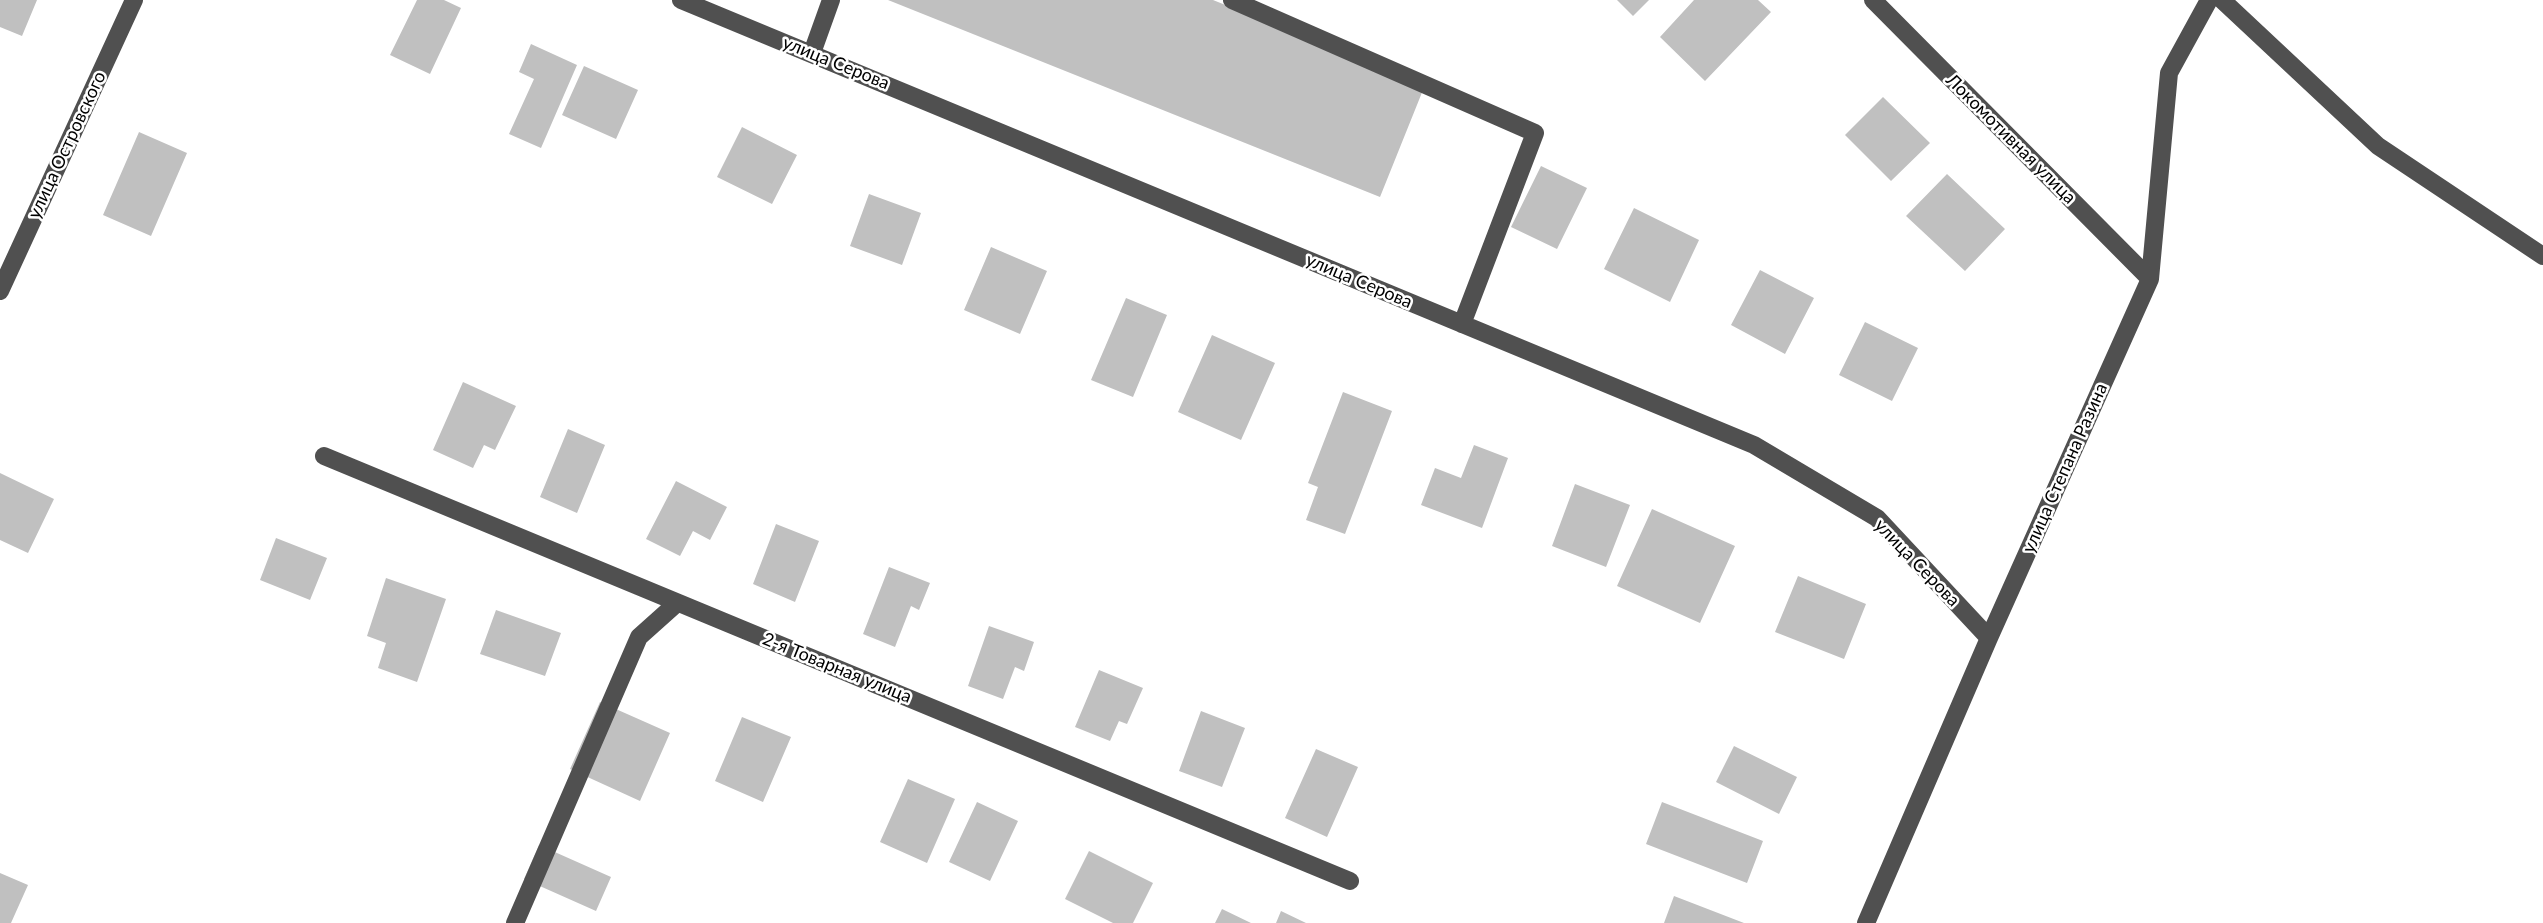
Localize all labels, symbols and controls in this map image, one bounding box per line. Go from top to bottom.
street label: улица Серова [779,32,893,94]
street label: улица Островского [23,68,111,222]
street label: Локомотивная улица [1942,70,2080,208]
street label: улица Серова [1303,249,1415,313]
street label: улица Степана Разина [2018,380,2112,556]
street label: улица Серова [1870,515,1964,611]
street label: 2-я Товарная улица [759,628,915,708]

